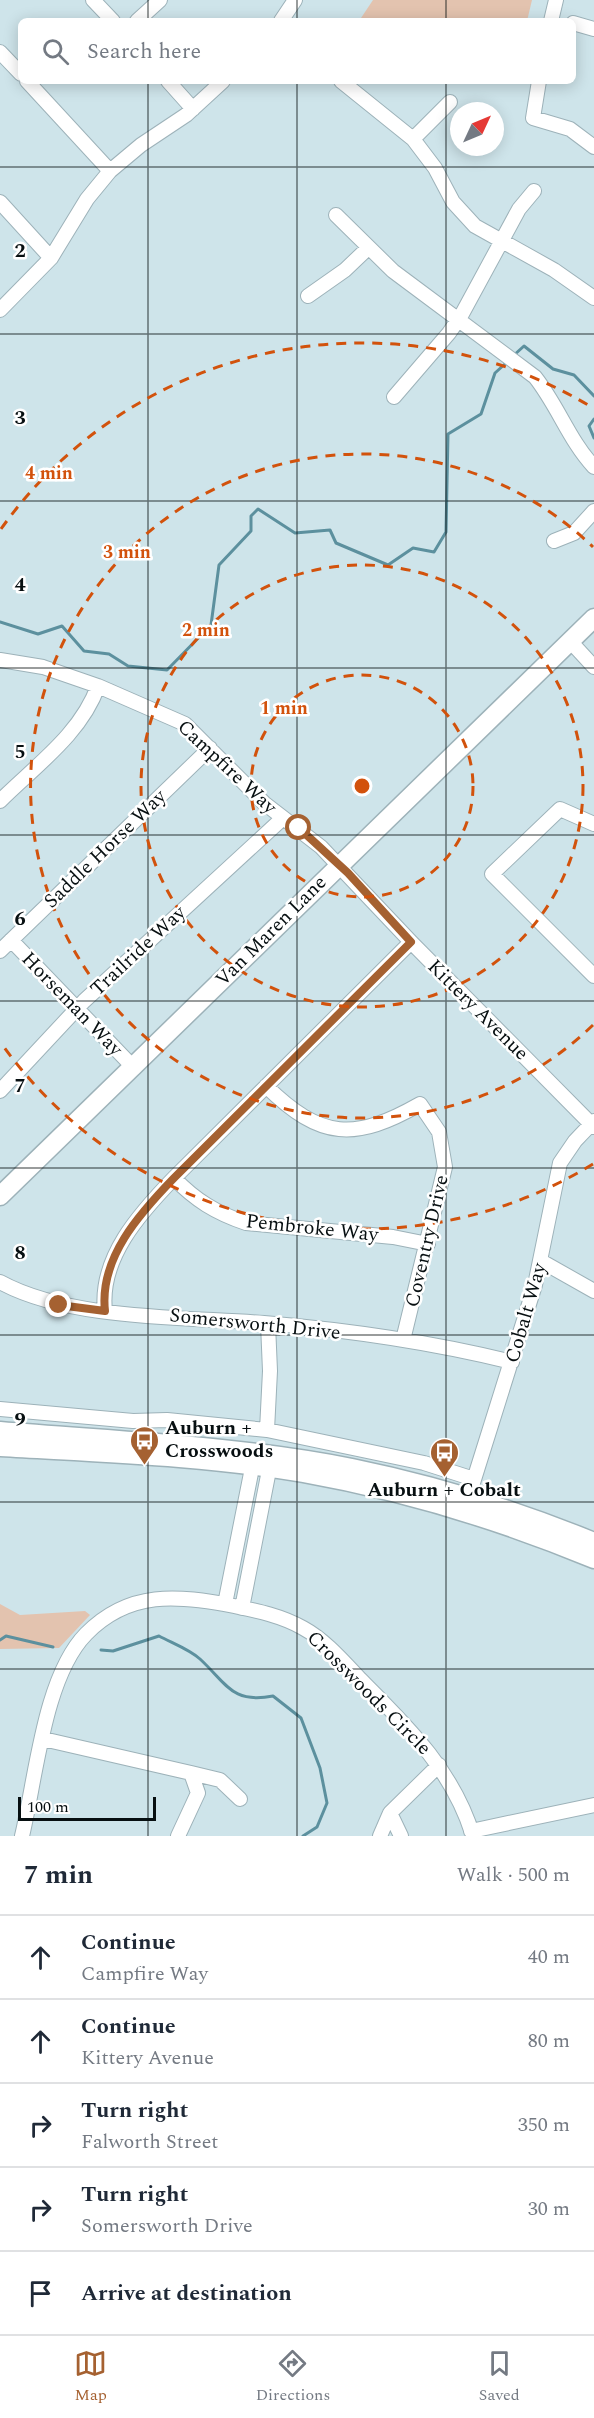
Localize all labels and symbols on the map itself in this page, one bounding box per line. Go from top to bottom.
north arrow [450,102,504,156]
text: 2 [14,236,26,266]
text: 3 [14,403,26,433]
text: 4 min [25,460,73,487]
text: 3 min [103,539,151,566]
text: 4 [14,570,26,600]
text: 2 min [182,617,230,644]
text: 1 min [260,695,308,722]
street label: Campfire Way [170,713,285,822]
text: 5 [14,737,26,767]
centre of rings [352,776,372,796]
street label: Saddle Horse Way [37,781,174,916]
route start [285,814,311,840]
street label: Van Maren Lane [208,868,334,994]
street label: Trailride Way [83,898,194,1003]
text: 6 [14,904,26,934]
street label: Horseman Way [14,945,131,1064]
street label: Kittery Avenue [420,952,536,1068]
text: 7 [14,1071,26,1101]
street label: Coventry Drive [397,1172,457,1310]
street label: Pembroke Way [244,1206,381,1250]
text: 8 [14,1238,26,1268]
street label: Cobalt Way [497,1258,555,1366]
route end [45,1291,71,1317]
street label: Somersworth Drive [168,1300,342,1348]
text: 9 [14,1405,26,1435]
place label: Auburn + Crosswoods [165,1413,273,1466]
bus stop icon: Auburn + Crosswoods [128,1424,160,1466]
bus stop icon: Auburn + Cobalt [428,1436,460,1478]
place label: Auburn + Cobalt [367,1475,521,1505]
street label: Crosswoods Circle [300,1624,438,1762]
scale bar [18,1794,156,1822]

